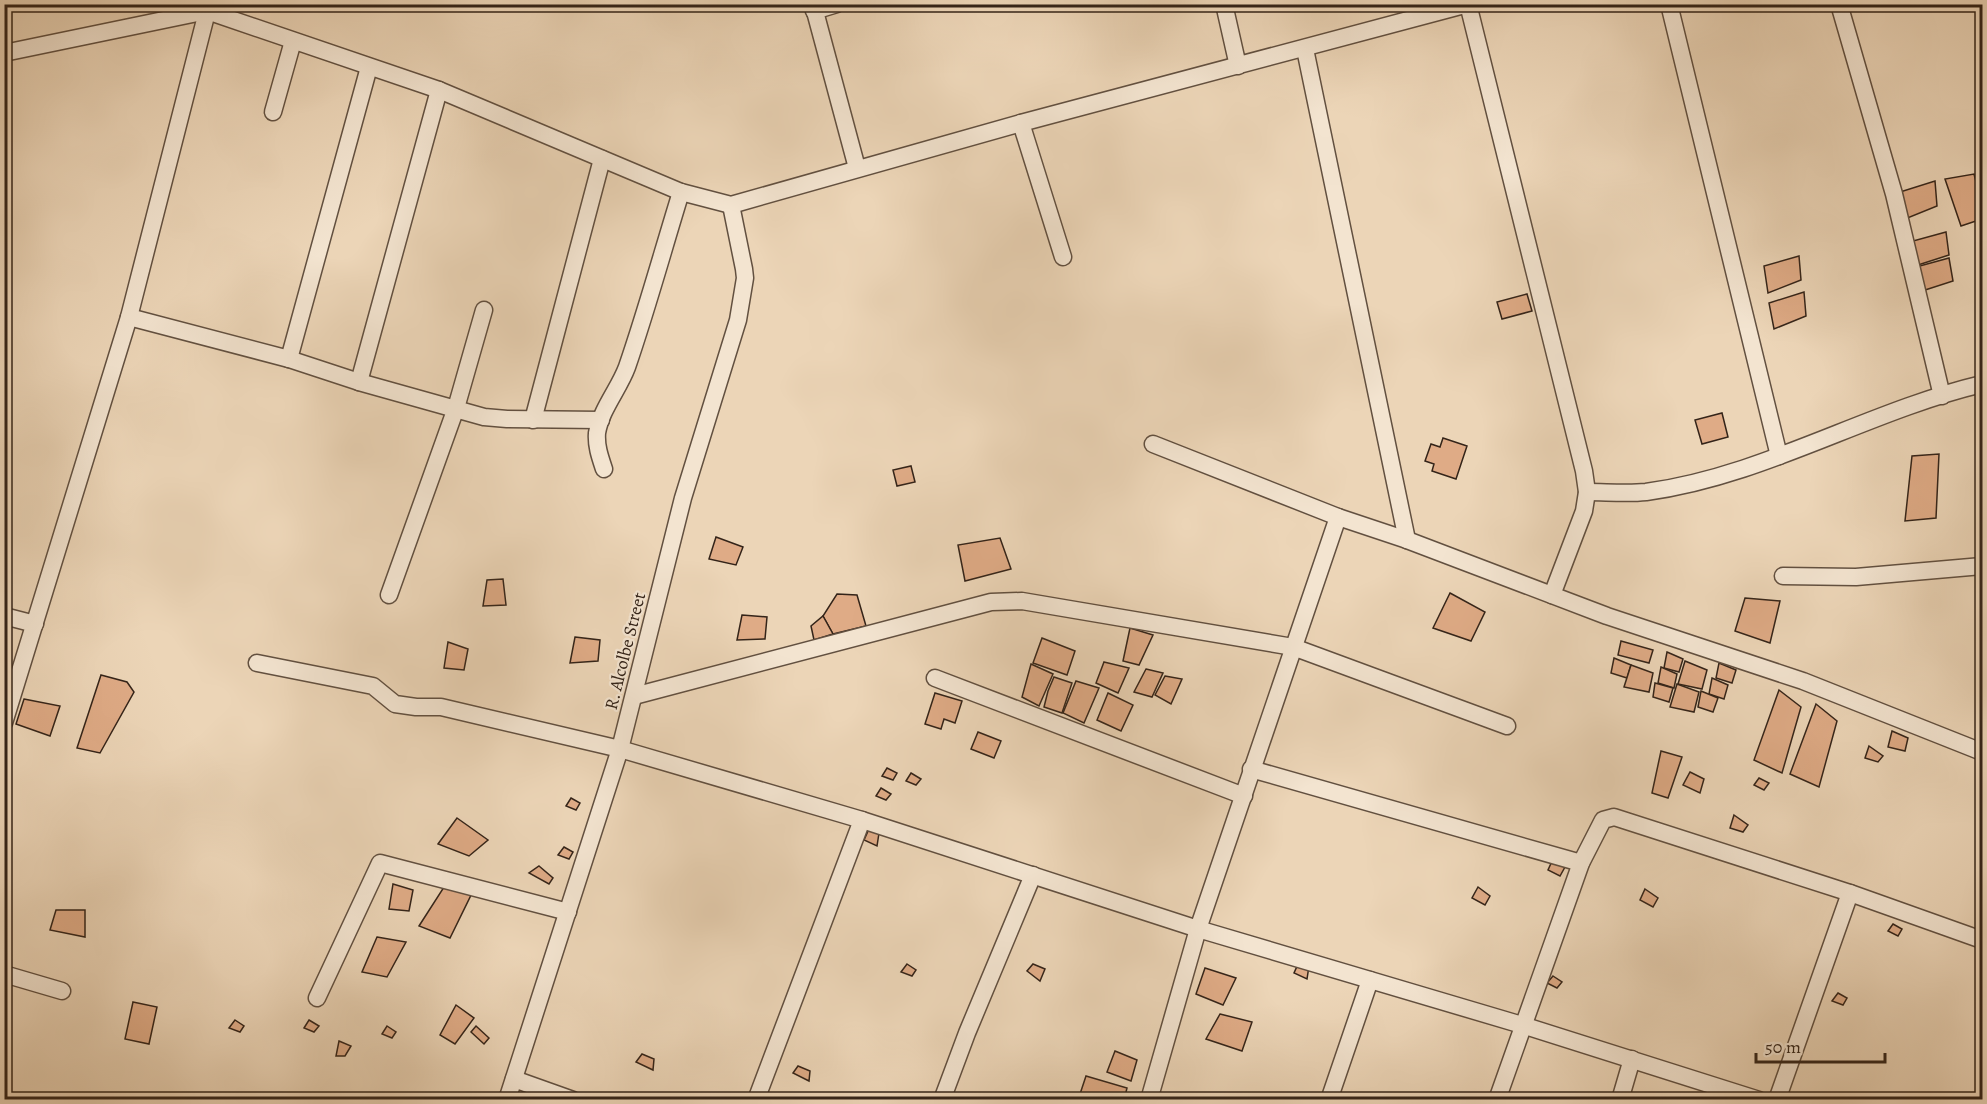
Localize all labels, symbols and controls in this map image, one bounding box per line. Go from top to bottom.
street label: R. Alcolbe Street [599,590,651,712]
scale bar [1756,1026,1885,1064]
text: 50 m [1765,1035,1801,1059]

